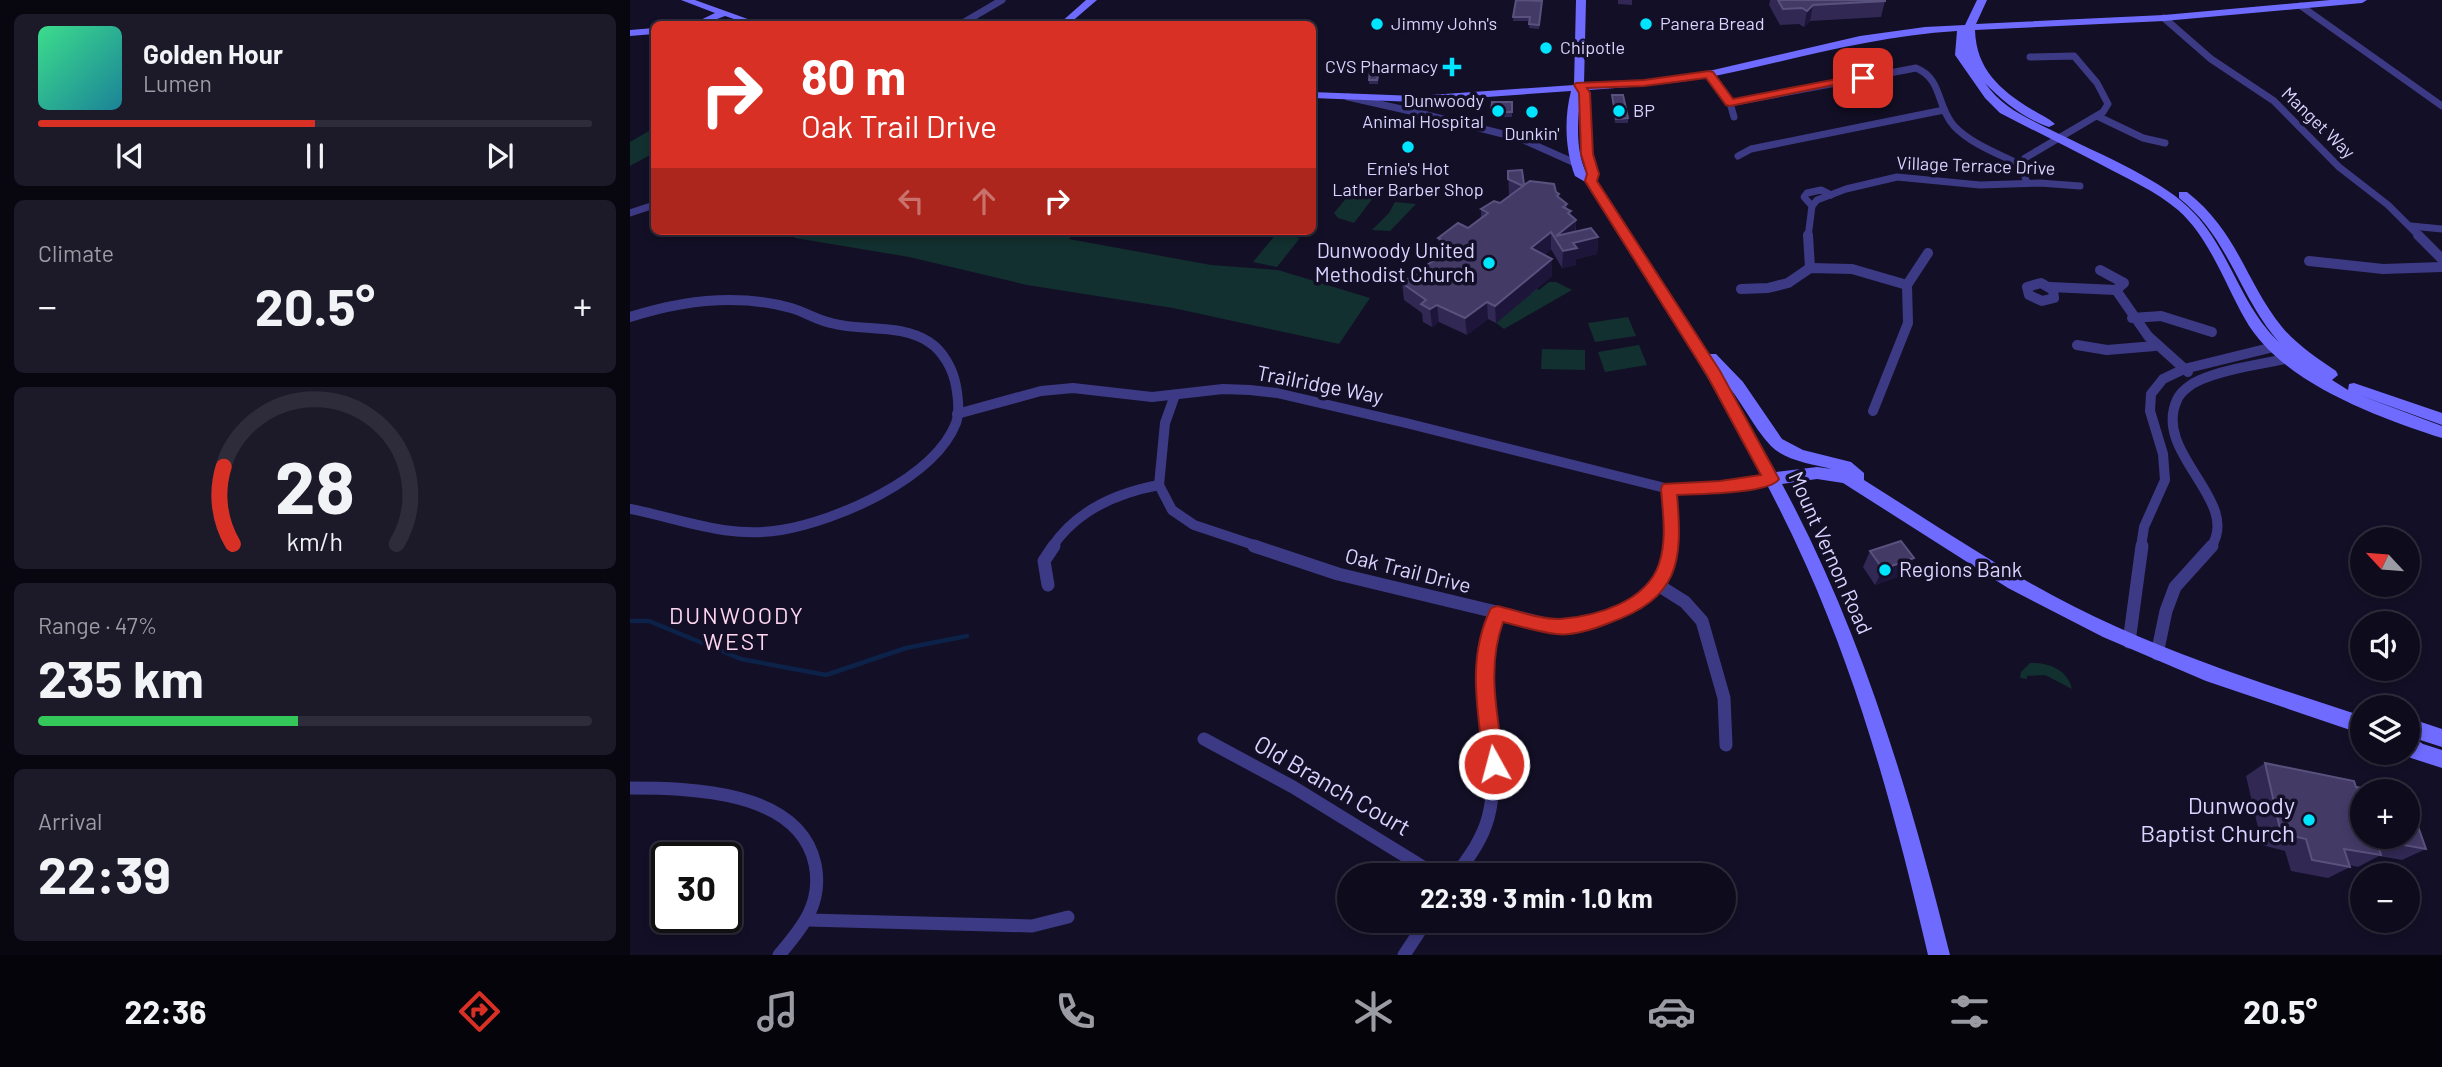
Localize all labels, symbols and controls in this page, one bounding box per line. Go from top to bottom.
place label: Jimmy John's [1391,12,1497,34]
place label: Panera Bread [1660,12,1765,34]
marker: Jimmy John's [1369,16,1385,32]
marker: Panera Bread [1638,16,1654,32]
place label: Chipotle [1560,36,1625,58]
text: Golden Hour [143,38,283,69]
marker: Chipotle [1538,40,1554,56]
text: 80 m [801,46,906,105]
pin [1833,48,1893,108]
icon: right [686,49,777,140]
place label: CVS Pharmacy [1325,55,1438,77]
marker: CVS Pharmacy [1444,59,1460,75]
icon: arrive [1844,59,1882,97]
text: Lumen [143,69,212,97]
street label: Manget Way [2277,82,2360,163]
place label: Dunwoody Animal Hospital [1362,89,1484,132]
place label: BP [1633,99,1655,121]
marker: Dunwoody Animal Hospital [1490,103,1506,119]
marker: BP [1611,103,1627,119]
marker: Dunkin' [1524,104,1540,120]
text: Oak Trail Drive [801,106,997,144]
place label: Dunkin' [1504,122,1560,144]
icon: previous [111,137,149,175]
icon: pause [296,137,334,175]
icon: next [481,137,519,175]
marker: Ernie's Hot Lather Barber Shop [1400,139,1416,155]
street label: Village Terrace Drive [1896,151,2056,179]
place label: Ernie's Hot Lather Barber Shop [1332,157,1484,200]
icon: left [892,182,930,220]
icon: ahead [965,182,1003,220]
icon: right [1038,182,1076,220]
place label: Dunwoody United Methodist Church [1315,237,1475,286]
text: Climate [38,239,114,267]
marker: Dunwoody United Methodist Church [1481,255,1497,271]
text: 20.5° [255,274,375,336]
text: − [38,282,57,328]
text: + [573,282,592,328]
street label: Trailridge Way [1255,359,1386,408]
text: 28 [275,441,355,529]
street label: Mount Vernon Road [1784,467,1879,638]
text: km/h [287,525,343,555]
north arrow [2350,527,2420,597]
map controls [2350,527,2420,933]
street label: Oak Trail Drive [1343,542,1474,597]
place label: Regions Bank [1899,556,2022,581]
marker: Regions Bank [1877,562,1893,578]
district label: DUNWOODY WEST [669,601,805,655]
text: Range · 47% [38,611,157,639]
button: sound [2350,611,2420,681]
text: 235 km [38,646,204,708]
button: layers [2350,695,2420,765]
position arrow [1457,727,1531,801]
street label: Old Branch Court [1249,728,1416,841]
button: + [2350,779,2420,849]
place label: Dunwoody Baptist Church [2140,790,2295,847]
text: Arrival [38,807,102,835]
marker: Dunwoody Baptist Church [2301,812,2317,828]
text: 22:39 [38,842,171,904]
speed limit sign: 30 [651,842,742,933]
button: − [2350,863,2420,933]
text: 22:39 · 3 min · 1.0 km [1420,882,1653,913]
icon: directions [455,987,504,1036]
icon: music [753,987,802,1036]
icon: phone [1051,987,1100,1036]
icon: climate [1349,987,1398,1036]
icon: car [1647,987,1696,1036]
icon: filters [1945,987,1994,1036]
text: 22:36 [124,992,206,1030]
text: 20.5° [2243,992,2317,1030]

